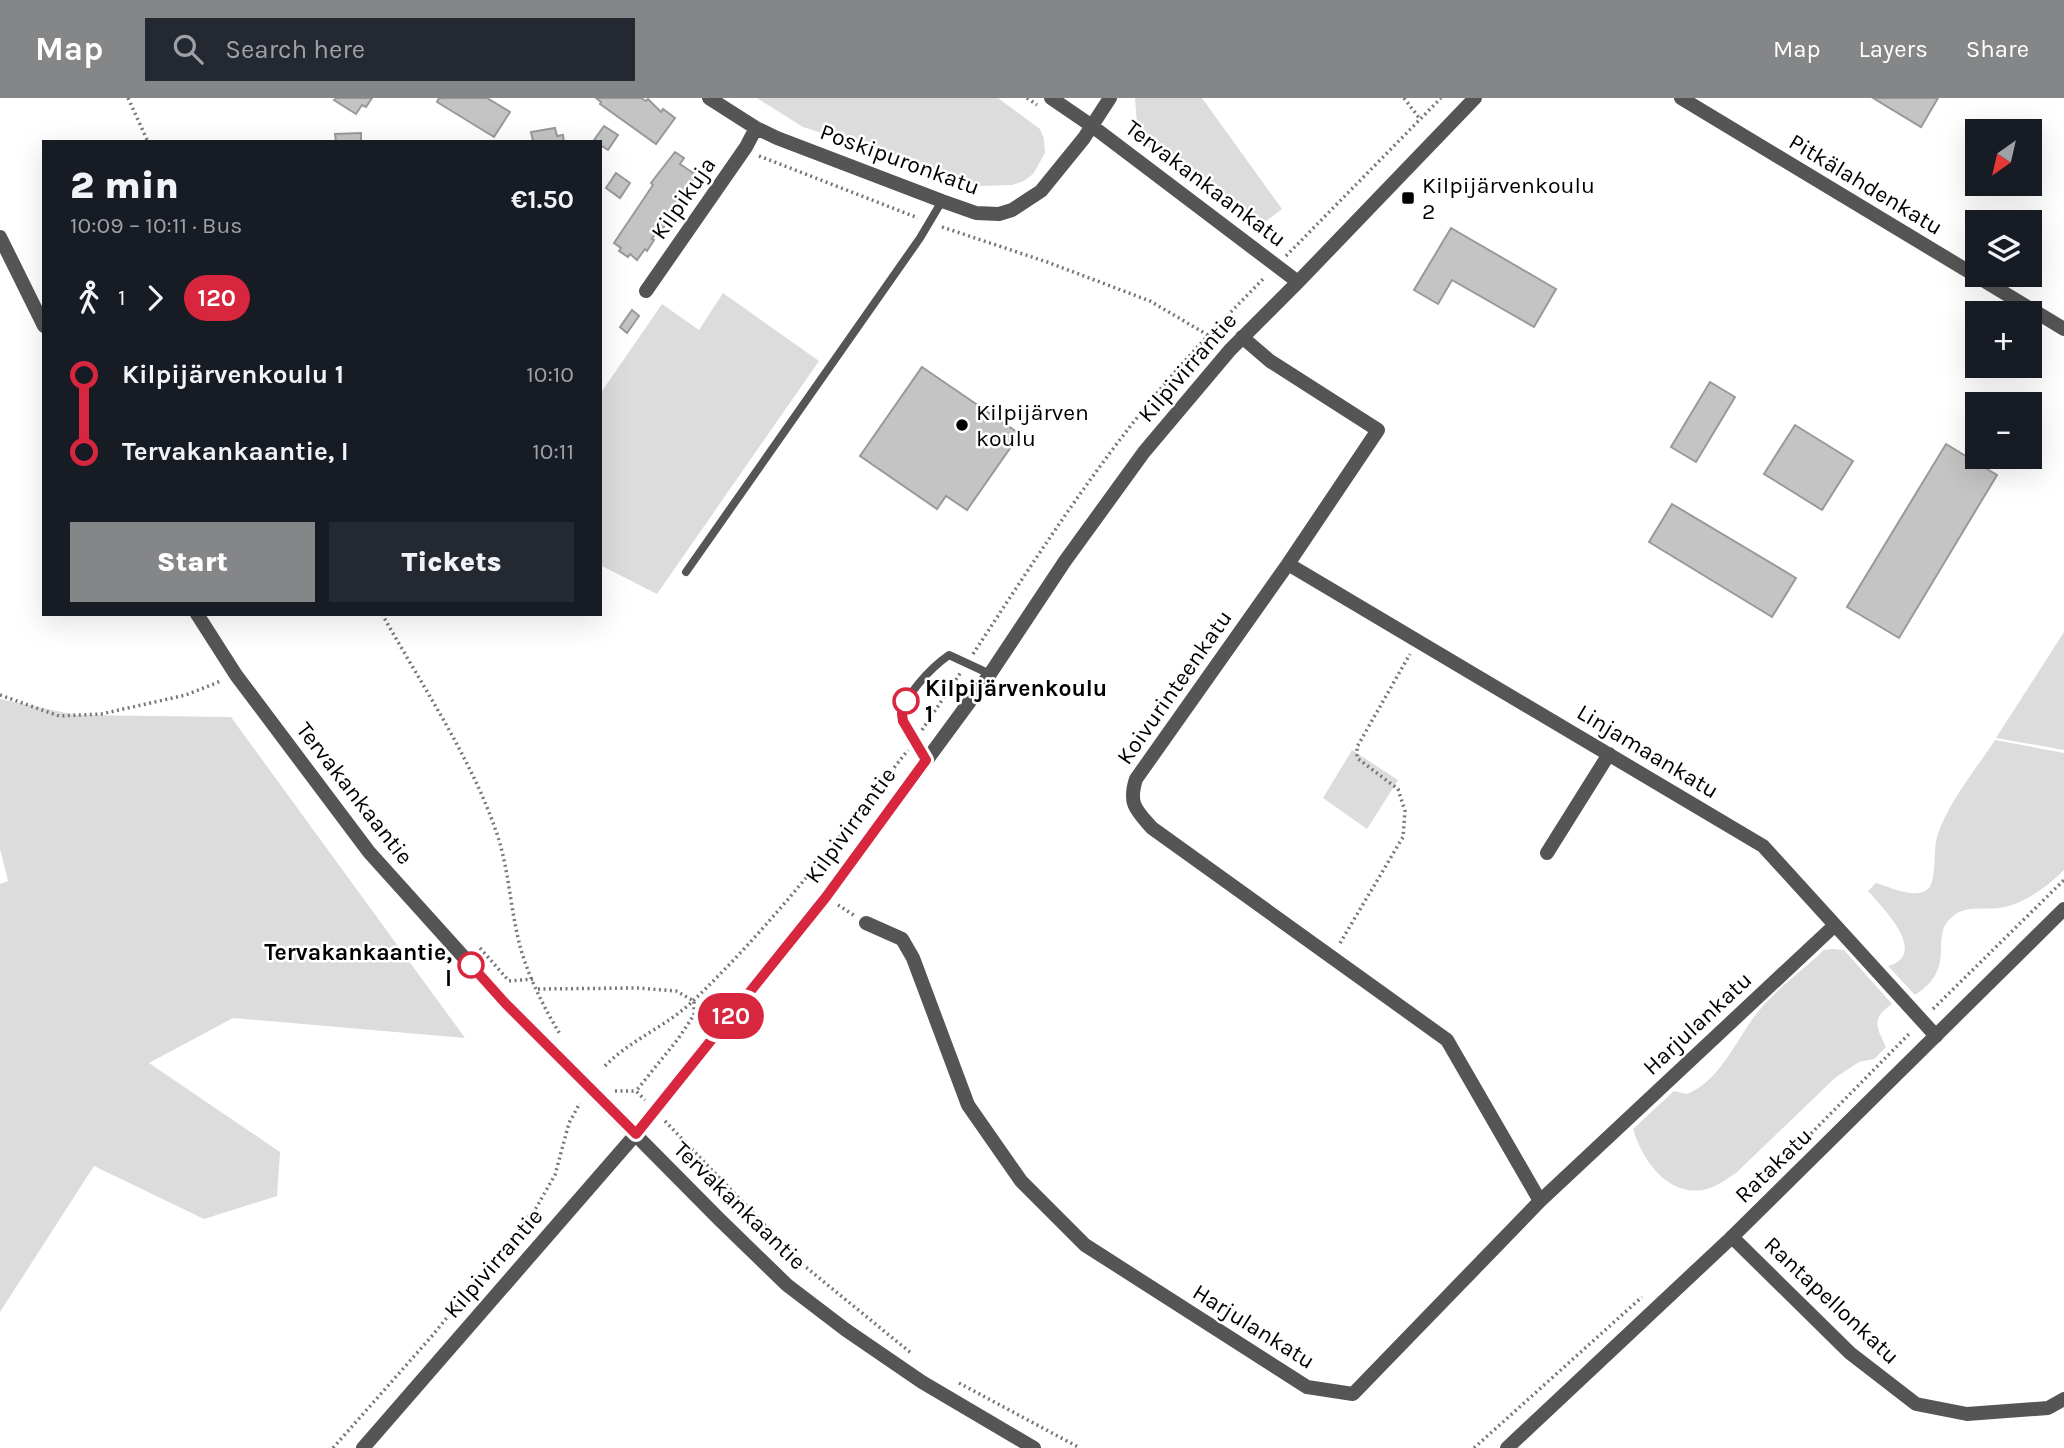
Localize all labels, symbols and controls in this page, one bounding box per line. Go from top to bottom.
search box [145,18,635,81]
text: Map [35,30,103,68]
icon: search [169,30,207,68]
text: Search here [225,34,365,65]
text: Map [1773,35,1821,63]
text: Layers [1859,35,1928,63]
text: Share [1966,35,2029,63]
street label: Tervakankaankatu [1120,114,1291,253]
street label: Poskipuronkatu [816,118,983,201]
north arrow [1965,119,2042,196]
map controls [1965,119,2042,469]
street label: Pitkälahdenkatu [1784,128,1947,241]
street label: Kilpikuja [645,152,722,245]
text: 2 min [70,163,179,208]
place label: Kilpijärvenkoulu 2 [1422,172,1595,225]
text: €1.50 [511,184,574,215]
marker: Kilpijärvenkoulu 2 [1400,190,1416,206]
button: layers [1965,210,2042,287]
text: 10:09 – 10:11 · Bus [70,212,242,239]
icon: walk [70,279,108,317]
icon: forward [136,279,174,317]
text: 1 [118,284,126,311]
text: 120 [198,284,236,312]
button: + [1965,301,2042,378]
street label: Kilpivirrantie [1132,307,1242,428]
text: Kilpijärvenkoulu 1 [122,359,344,390]
text: 10:10 [526,361,574,388]
button: − [1965,392,2042,469]
place label: Kilpijärven koulu [976,399,1089,452]
marker: Kilpijärven koulu [954,417,970,433]
text: Tervakankaantie, I [122,436,349,467]
text: 10:11 [532,438,574,465]
button: Start [70,522,315,602]
button: Tickets [329,522,574,602]
street label: Koivurinteenkatu [1111,605,1238,770]
place label: Kilpijärvenkoulu 1 [925,675,1107,728]
marker: Kilpijärvenkoulu 1 [893,688,919,714]
street label: Linjamaankatu [1572,699,1723,804]
street label: Tervakankaantie [291,717,419,870]
street label: Kilpivirrantie [799,762,901,888]
place label: Tervakankaantie, I [264,939,452,992]
marker: Tervakankaantie, I [458,952,484,978]
street label: Harjulankatu [1637,966,1757,1081]
line badge: 120 [691,993,771,1039]
text: 120 [712,1002,750,1030]
street label: Ratakatu [1729,1122,1817,1209]
street label: Tervakankaantie [668,1136,811,1275]
street label: Kilpivirrantie [438,1203,548,1324]
street label: Rantapellonkatu [1759,1231,1905,1370]
street label: Harjulankatu [1188,1278,1320,1375]

